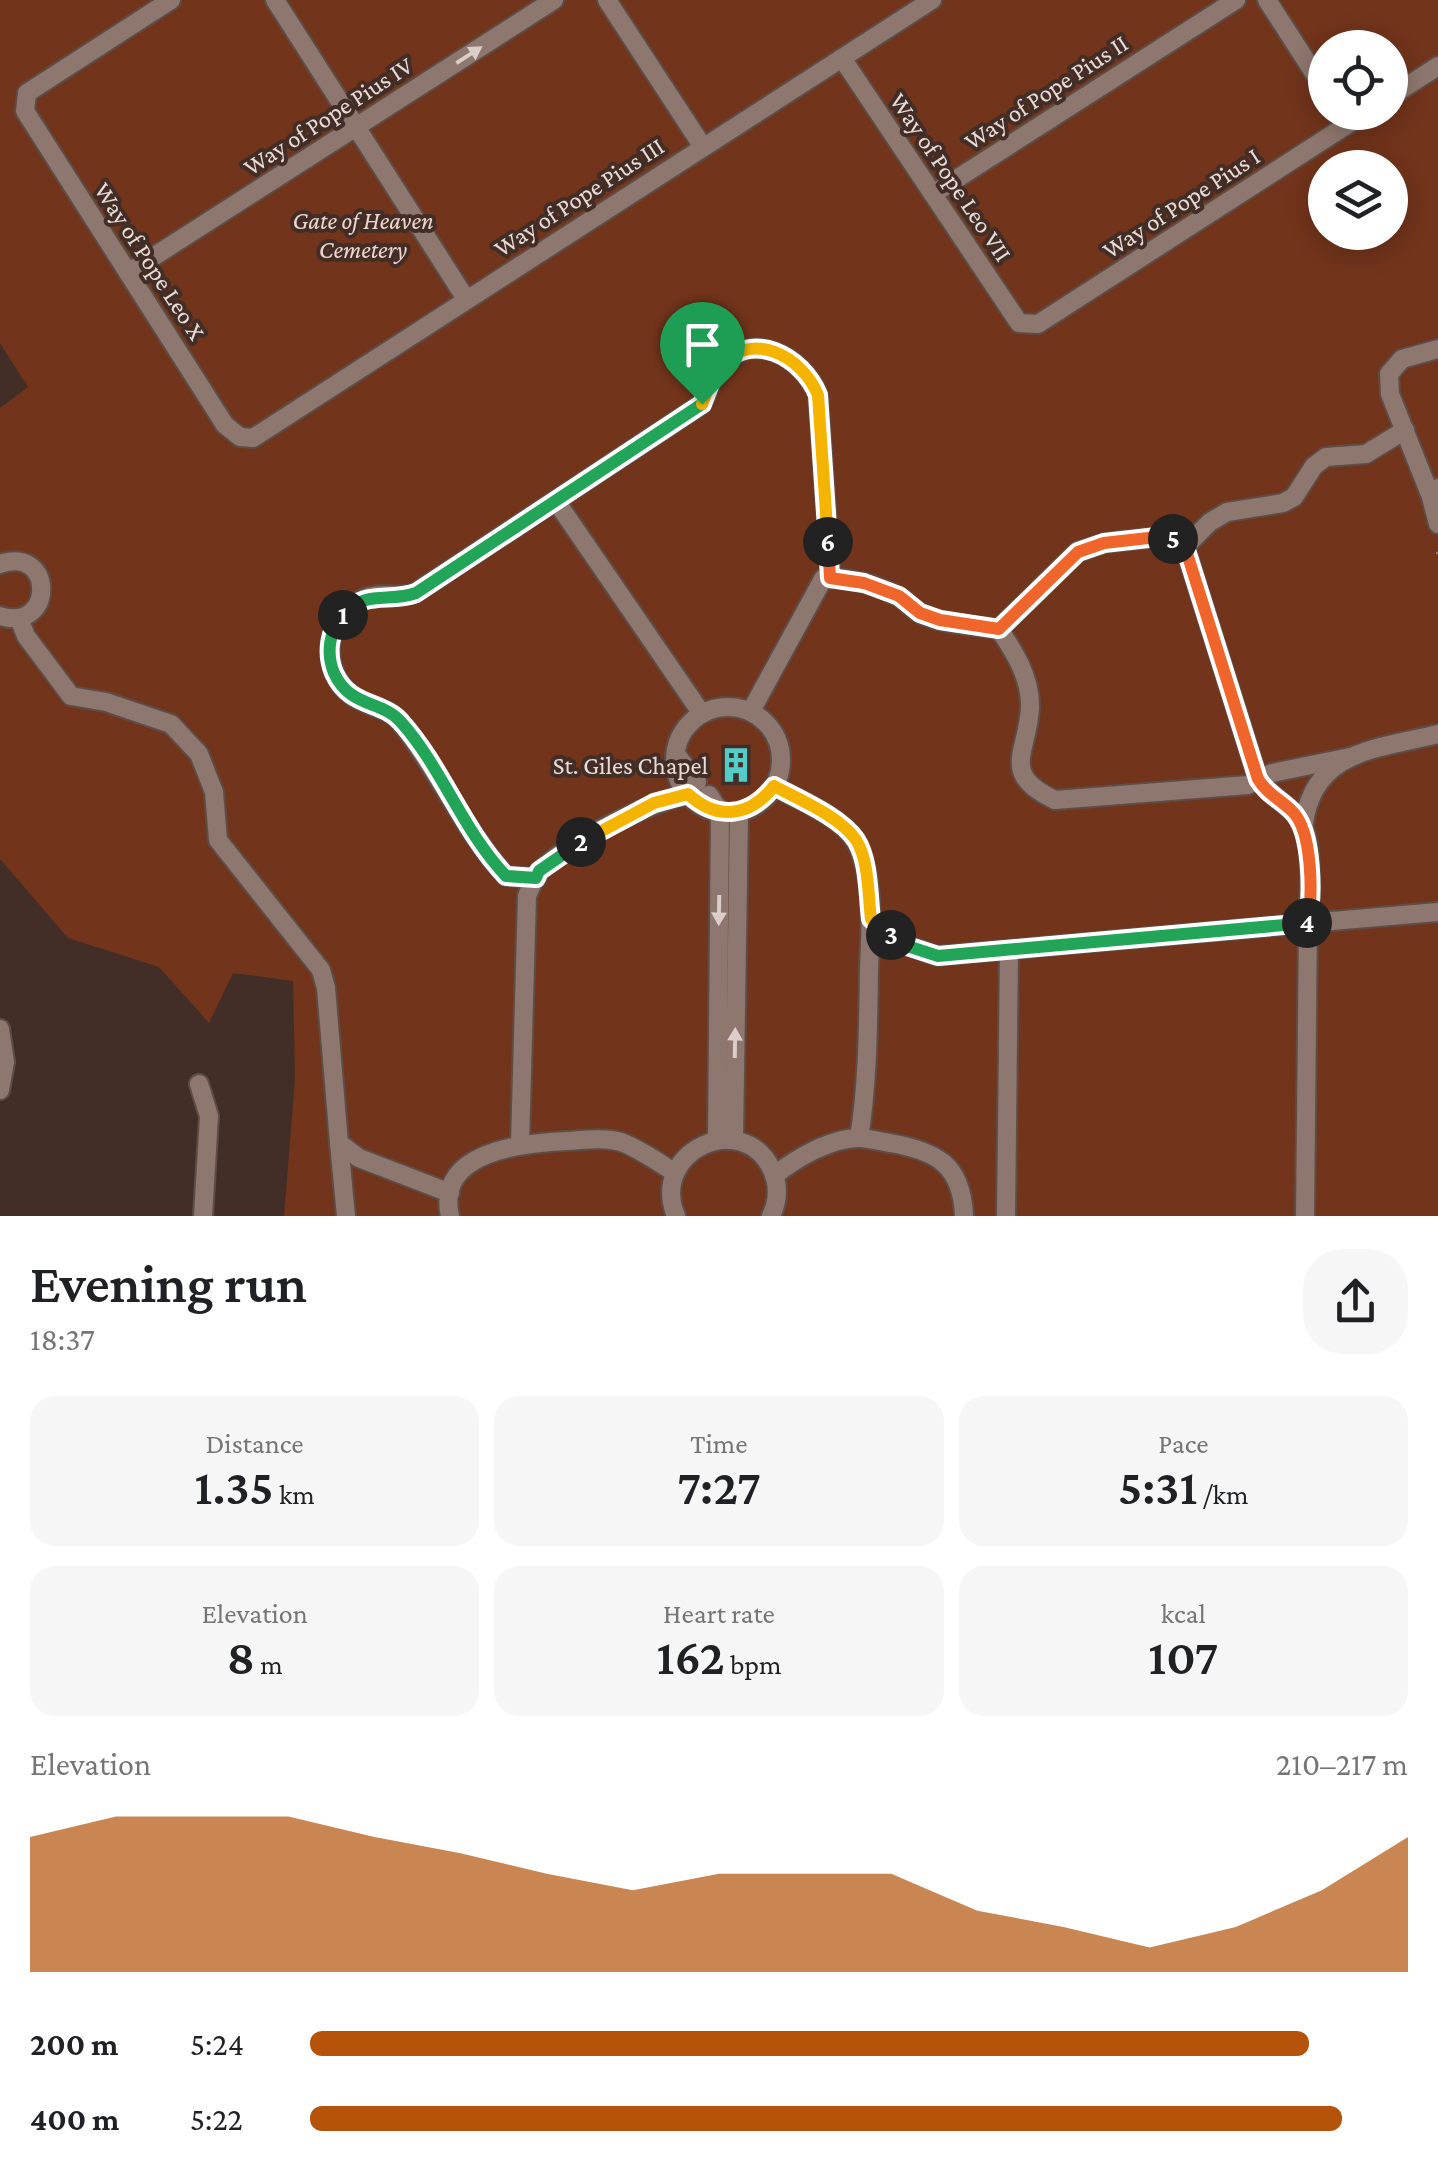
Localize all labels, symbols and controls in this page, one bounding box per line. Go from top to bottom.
street label: Way of Pope Pius II [959,29,1133,156]
map controls [1308,30,1408,250]
button: locate [1308,30,1408,130]
one-way arrow [455,47,482,65]
street label: Way of Pope Pius IV [238,51,419,182]
street label: Way of Pope Leo VII [884,88,1017,267]
street label: Way of Pope Pius III [489,132,669,263]
street label: Way of Pope Pius I [1097,142,1265,265]
button: layers [1308,150,1408,250]
street label: Way of Pope Leo X [88,177,211,346]
park label: Gate of Heaven Cemetery [292,207,434,264]
pin [660,302,745,405]
icon: arrive [675,317,730,372]
pin: 5 [1148,514,1198,564]
pin: 6 [803,517,853,567]
text: 5 [1166,523,1180,554]
text: 6 [820,526,836,557]
pin: 1 [318,590,368,640]
text: 1 [338,599,348,630]
building icon: St. Giles Chapel [717,746,755,784]
place label: St. Giles Chapel [553,752,708,780]
pin: 2 [556,817,606,867]
text: 2 [574,826,588,857]
one-way arrow [711,894,727,926]
pin: 4 [1282,898,1332,948]
text: 4 [1299,907,1315,938]
pin: 3 [866,910,916,960]
text: 3 [884,919,898,950]
one-way arrow [728,1026,744,1058]
button: share [1303,1249,1408,1354]
text: Evening run [30,1253,307,1314]
text: 18:37 [30,1321,95,1357]
text: Distance [206,1428,304,1459]
text: Time [690,1428,748,1459]
text: Pace [1158,1428,1209,1459]
text: 1.35 [195,1459,274,1515]
text: 7:27 [677,1459,761,1515]
text: 5:31 [1118,1459,1197,1515]
text: km [274,1479,315,1510]
text: /km [1197,1479,1248,1510]
text: Elevation [202,1598,308,1629]
text: Heart rate [663,1598,775,1629]
text: kcal [1161,1598,1206,1629]
text: 8 [227,1629,255,1685]
text: 162 [657,1629,725,1685]
text: 107 [1148,1629,1218,1685]
text: m [255,1649,283,1680]
text: bpm [725,1649,781,1680]
text: Elevation [30,1746,151,1782]
text: 210–217 m [1276,1746,1408,1782]
text: 200 m [30,2026,118,2062]
text: 5:24 [190,2026,244,2062]
text: 400 m [30,2101,119,2137]
text: 5:22 [190,2101,243,2137]

